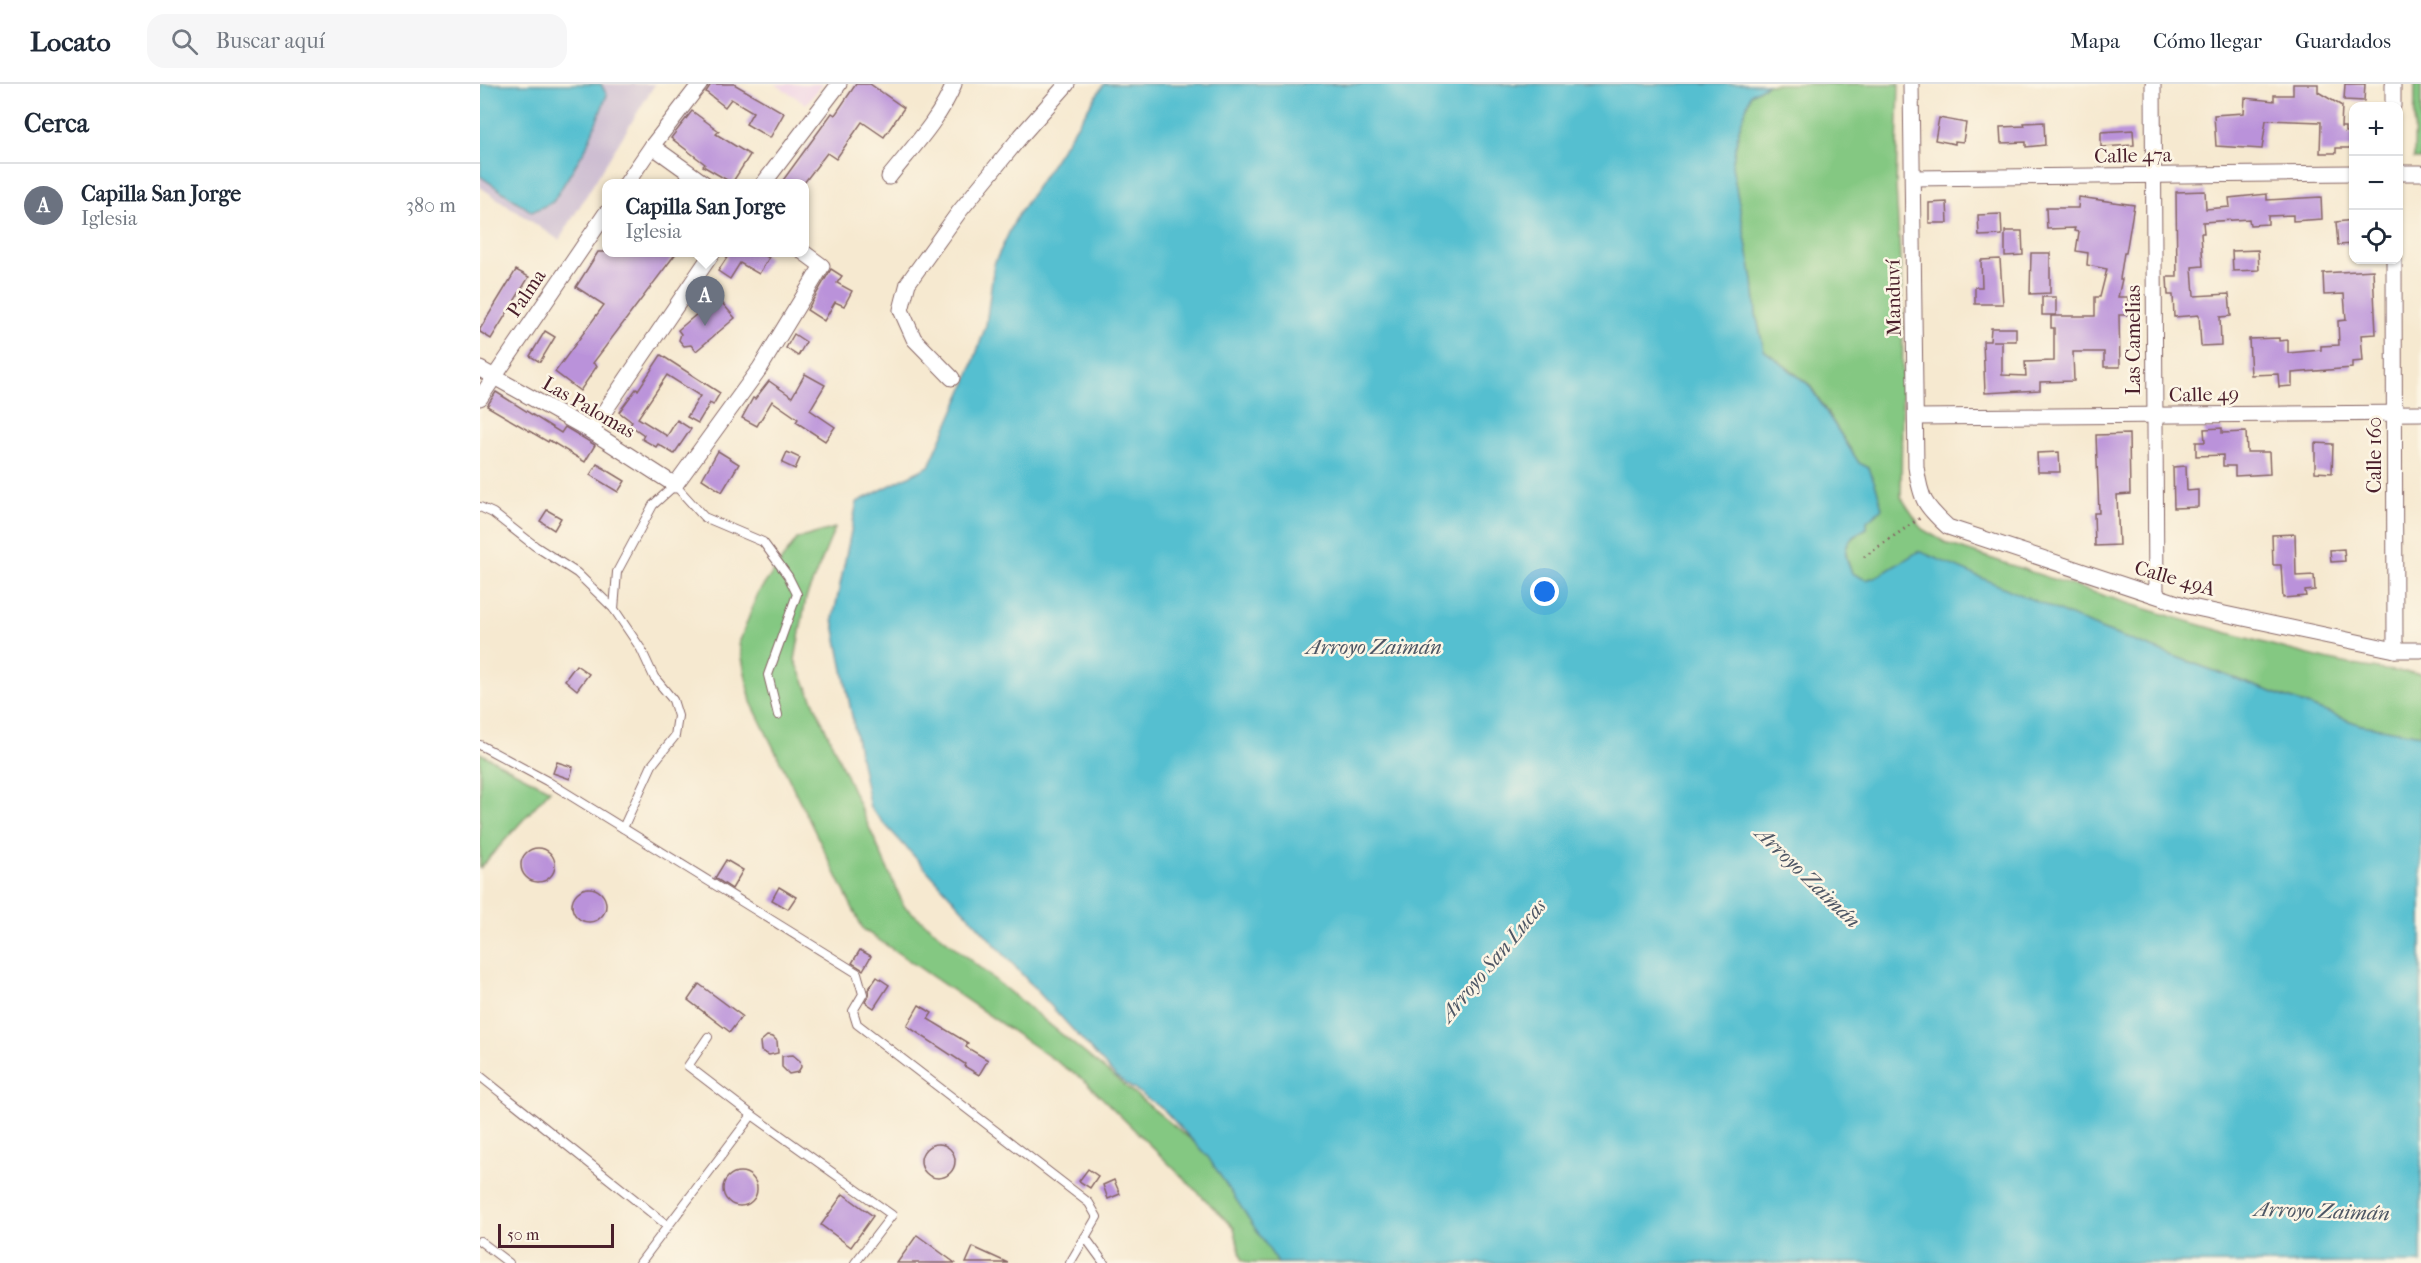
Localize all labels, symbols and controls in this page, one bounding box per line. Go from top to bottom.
search box [147,14,567,68]
text: Locato [30,25,111,58]
icon: search [168,25,201,58]
text: Buscar aquí [216,28,325,54]
text: Mapa [2070,29,2120,53]
text: Cómo llegar [2153,29,2262,53]
text: Guardados [2295,29,2391,53]
map controls [2349,102,2403,264]
button: + [2349,102,2403,156]
text: Cerca [24,108,89,139]
street label: Calle 47a [2094,143,2173,168]
button: − [2349,156,2403,210]
popup [602,179,809,257]
text: Capilla San Jorge [81,181,241,207]
text: A [37,194,50,217]
text: 380 m [406,194,456,217]
text: Capilla San Jorge [625,194,786,220]
text: Iglesia [81,207,137,230]
button: locate [2349,210,2403,264]
text: Iglesia [625,220,682,243]
street label: Manduví [1881,258,1906,337]
street label: Palma [502,264,551,321]
pin: A [686,276,724,326]
street label: Las Camelias [2122,285,2145,395]
street label: Las Palomas [538,372,639,443]
street label: Calle 49 [2169,382,2239,407]
street label: Calle 160 [2363,417,2386,493]
street label: Calle 49A [2132,556,2219,601]
your location [1530,577,1559,606]
water label: Arroyo Zaimán [1303,635,1442,659]
water label: Arroyo Zaimán [1749,819,1865,933]
water label: Arroyo San Lucas [1433,894,1551,1028]
water label: Arroyo Zaimán [2251,1197,2390,1225]
scale bar [498,1221,614,1248]
text: 50 m [507,1225,539,1244]

